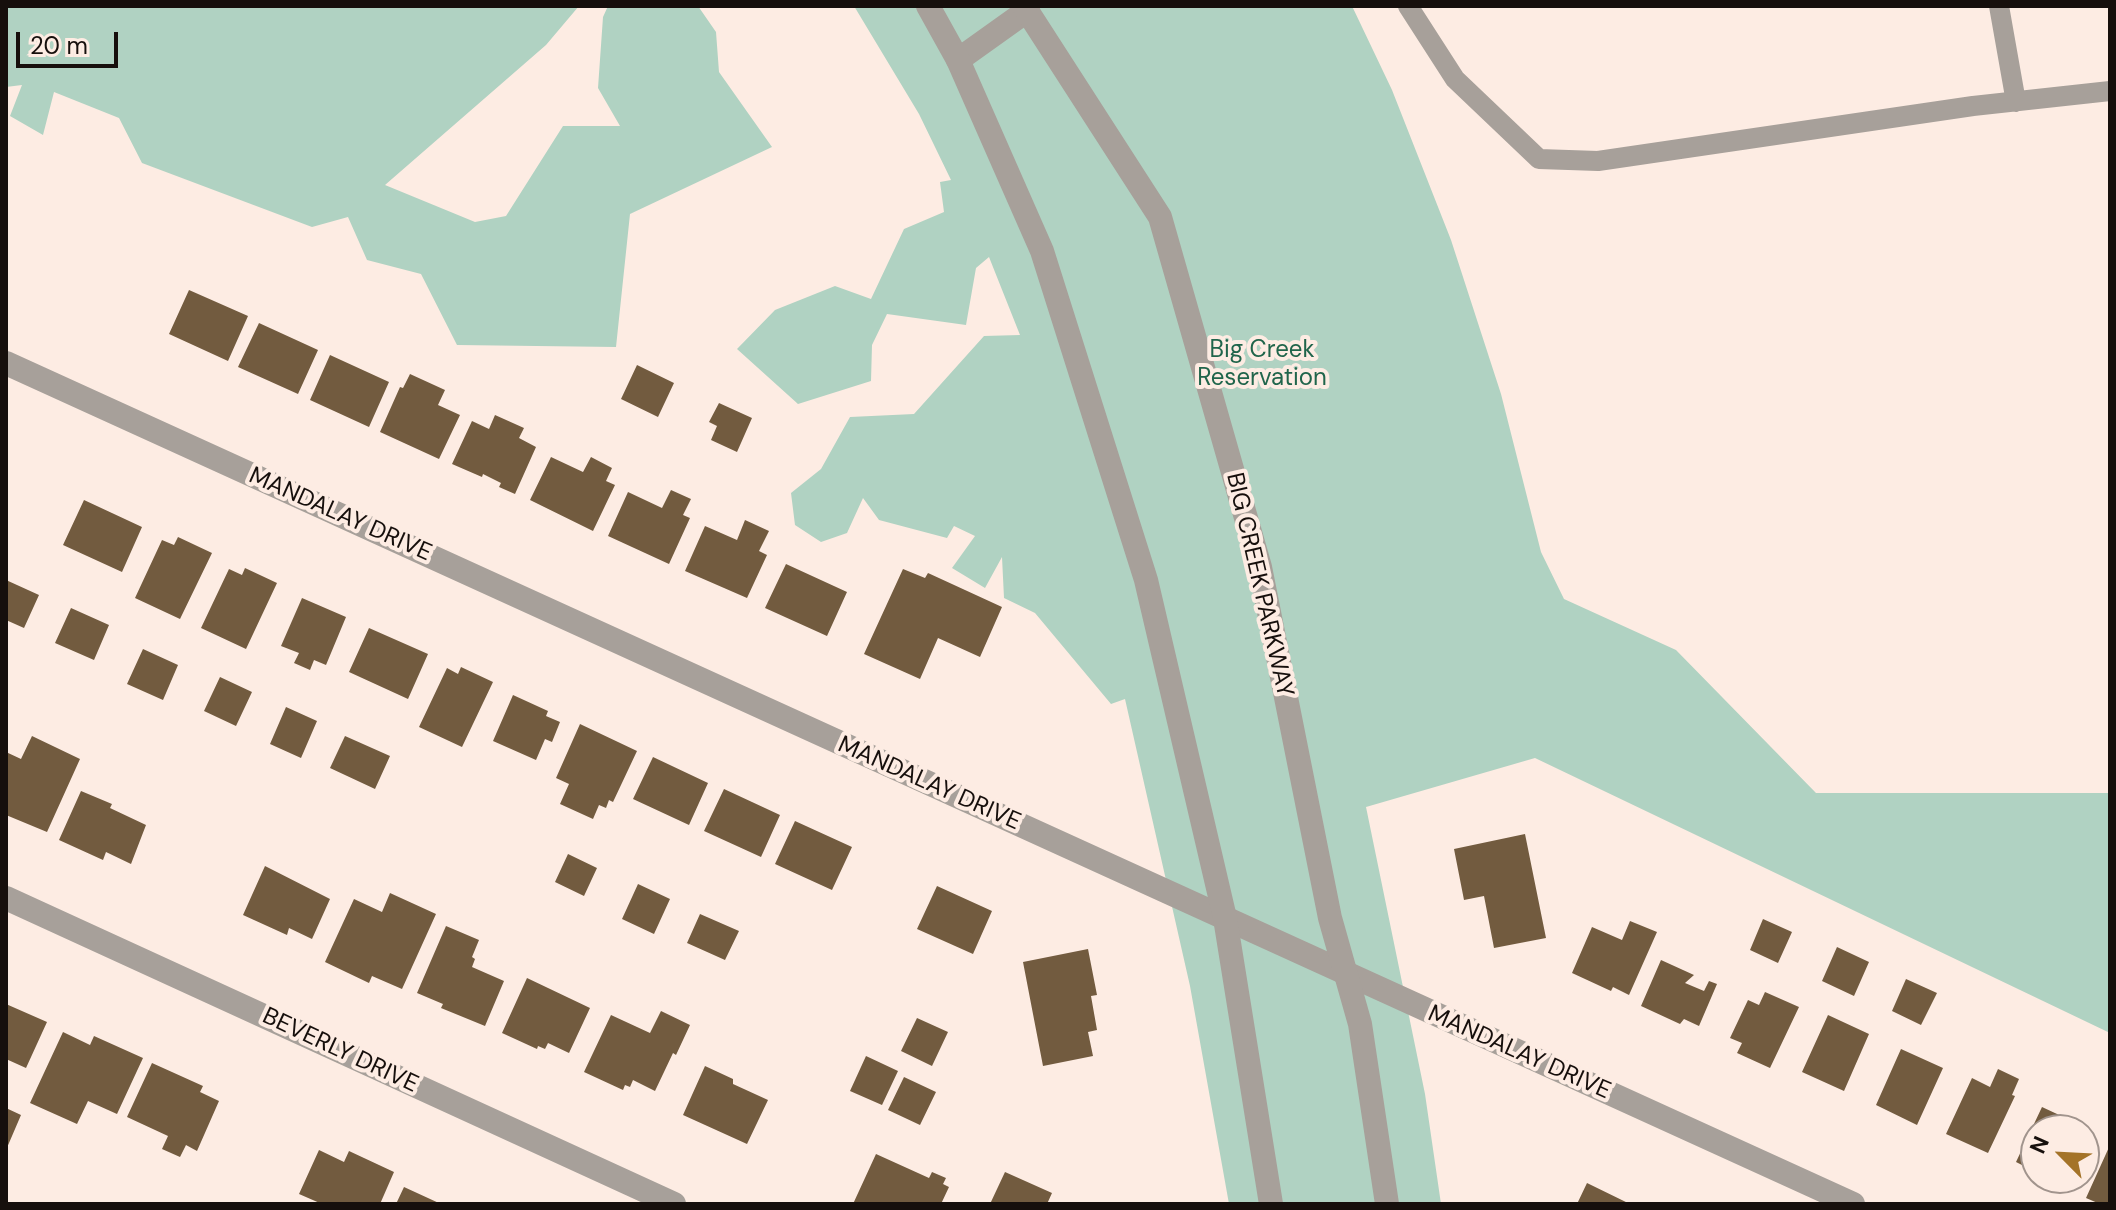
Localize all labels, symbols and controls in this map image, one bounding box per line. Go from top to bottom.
scale bar [20,16,122,66]
text: 20 m [30,30,88,61]
park label: Big Creek Reservation [1197,337,1327,393]
street label: MANDALAY DRIVE [244,462,436,568]
street label: BIG CREEK PARKWAY [1219,470,1299,700]
street label: MANDALAY DRIVE [833,731,1025,837]
street label: MANDALAY DRIVE [1423,1000,1615,1106]
street label: BEVERLY DRIVE [258,1002,422,1100]
north arrow [2020,1114,2100,1194]
text: N [2023,1132,2056,1158]

